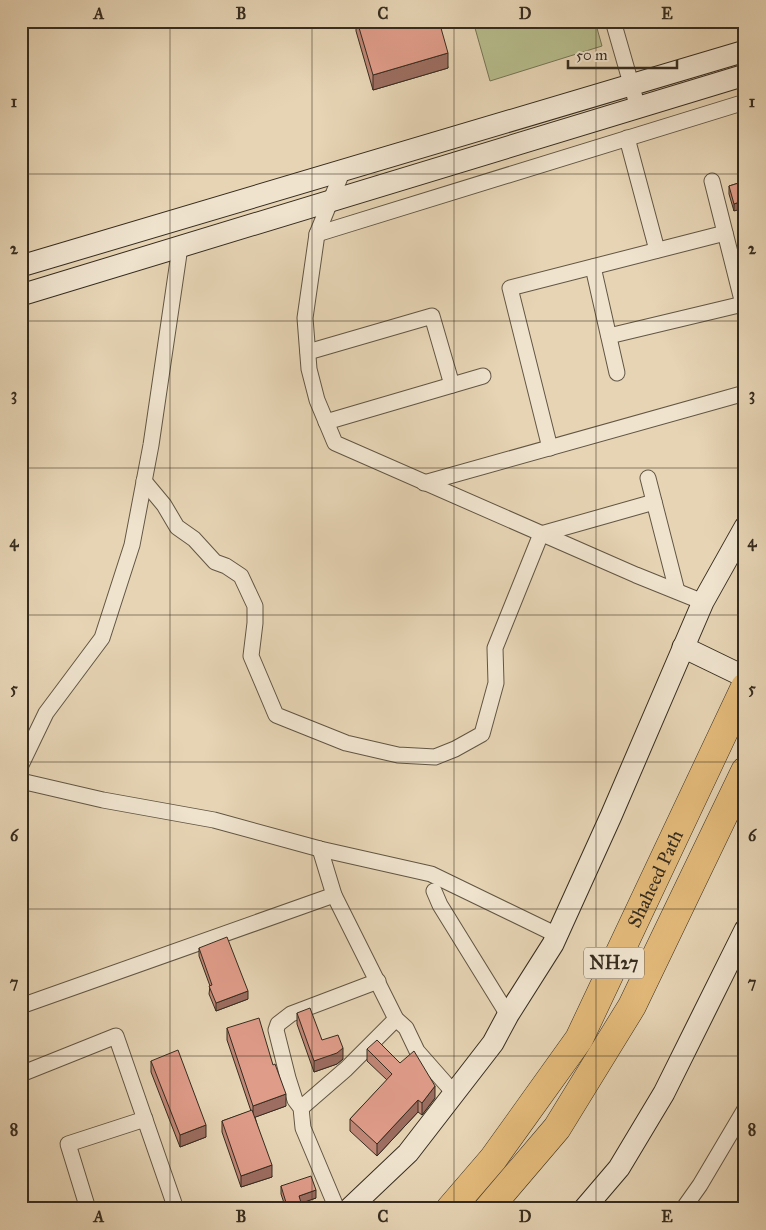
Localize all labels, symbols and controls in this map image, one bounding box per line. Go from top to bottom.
text: A [93,4,105,23]
text: B [236,4,246,23]
text: C [378,4,389,23]
text: D [519,4,532,23]
text: E [661,4,673,23]
scale bar [568,38,677,70]
text: 50 m [576,46,608,64]
text: 1 [11,92,18,111]
text: 1 [749,92,756,111]
text: 2 [10,239,19,258]
text: 2 [748,239,757,258]
text: 3 [11,385,17,405]
text: 3 [749,385,755,405]
text: 4 [10,532,20,552]
text: 4 [748,532,758,552]
text: 5 [10,679,18,698]
text: 5 [748,679,756,698]
text: 6 [10,826,19,845]
street label: Shaheed Path [622,826,688,931]
text: 6 [748,826,757,845]
road number: NH27 [584,948,644,978]
text: 7 [10,973,19,992]
text: 7 [748,973,757,992]
text: 8 [10,1120,18,1139]
text: 8 [748,1120,756,1139]
text: A [93,1207,105,1226]
text: B [236,1207,246,1226]
text: C [378,1207,389,1226]
text: D [519,1207,532,1226]
text: E [661,1207,673,1226]

